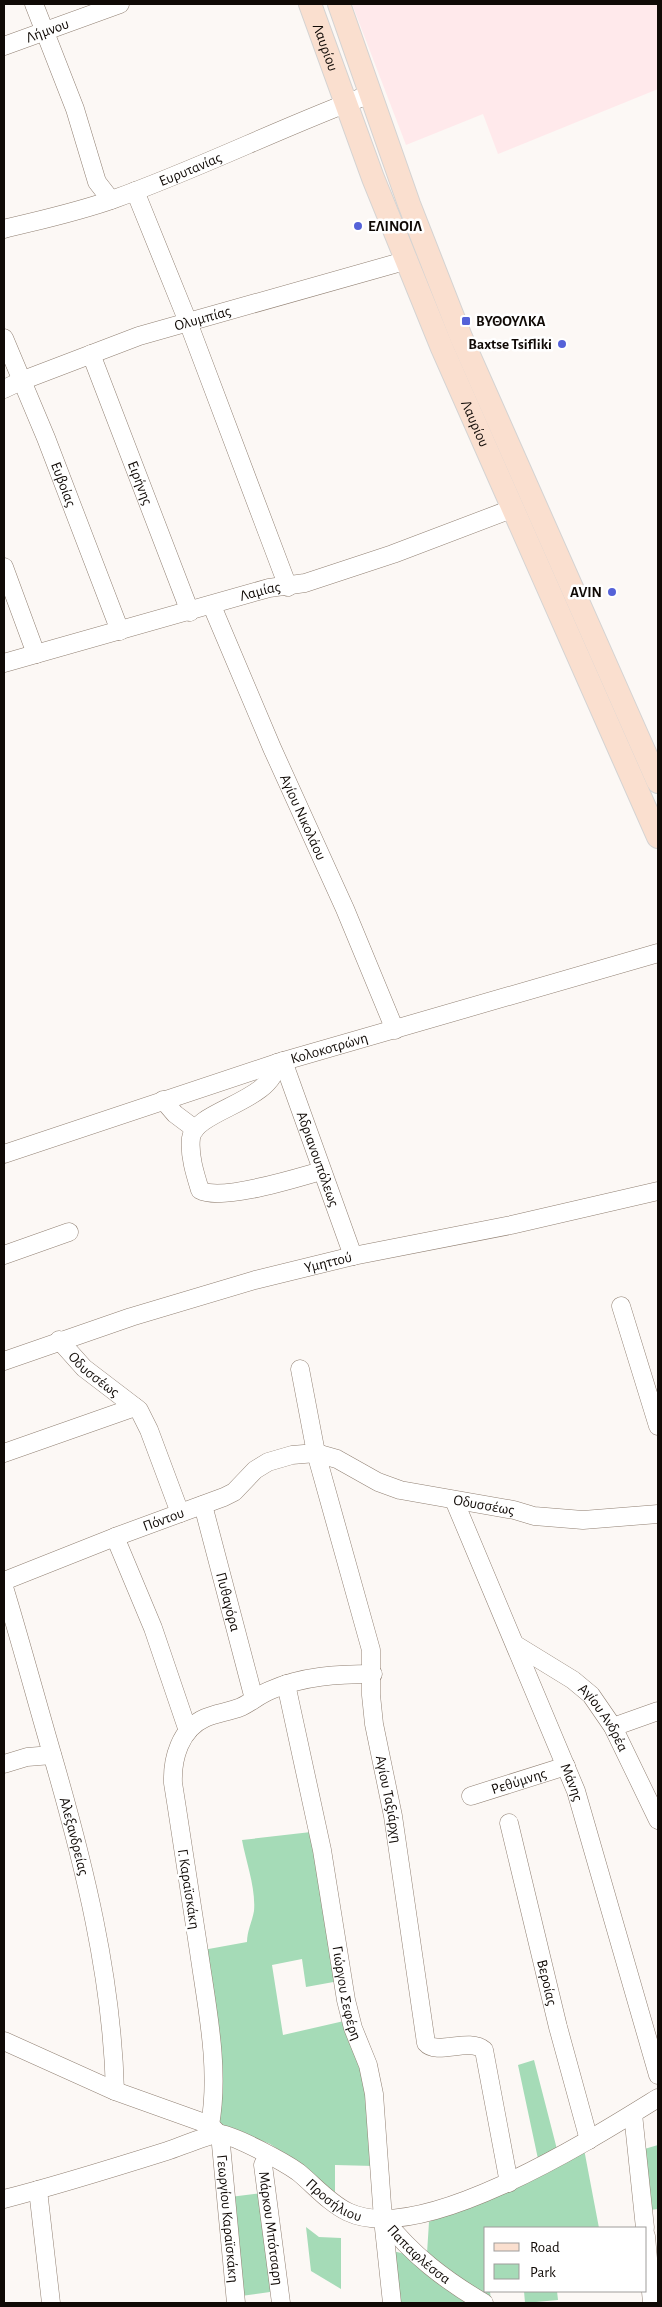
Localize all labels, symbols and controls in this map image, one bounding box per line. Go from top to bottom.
street label: Λήμνου [24,16,71,45]
street label: Λαυρίου [310,22,341,73]
street label: Ευρυτανίας [157,150,224,189]
place label: ΕΛΙΝΟΙΛ [368,219,422,234]
marker: ΕΛΙΝΟΙΛ [352,220,364,232]
street label: Ολυμπίας [173,303,233,334]
place label: ΒΥΘΟΥΛΚΑ [476,314,546,329]
marker: ΒΥΘΟΥΛΚΑ [460,315,472,327]
place label: Baxtse Tsifliki [468,337,552,352]
marker: Baxtse Tsifliki [556,338,568,350]
street label: Λαυρίου [458,398,492,449]
street label: Ειρήνης [125,459,155,507]
street label: Ευβοίας [48,460,79,509]
street label: Λαμίας [238,579,282,604]
place label: AVIN [570,585,602,600]
marker: AVIN [606,586,618,598]
street label: Αγίου Νικολάου [277,772,329,862]
street label: Κολοκοτρώνη [289,1030,370,1067]
street label: Αδριανουπόλεως [294,1109,342,1209]
street label: Υμηττού [303,1250,354,1276]
street label: Οδυσσέως [65,1349,122,1400]
street label: Οδυσσέως [452,1493,516,1518]
street label: Πόντου [141,1505,186,1534]
street label: Πυθαγόρα [213,1571,243,1633]
street label: Αγίου Ανδρέα [575,1681,631,1754]
street label: Αγίου Ταξιάρχη [373,1754,404,1844]
street label: Μάνης [557,1761,586,1803]
street label: Ρεθύμνης [489,1766,548,1797]
street label: Αλεξανδρείας [57,1796,91,1877]
street label: Γ. Καραϊσκάκη [175,1848,202,1930]
street label: Γιώργου Σεφέρη [329,1945,364,2042]
street label: Βεροίας [534,1958,560,2007]
street label: Γεωργίου Καραϊσκάκη [214,2154,241,2283]
street label: Μάρκου Μπότσαρη [256,2171,286,2286]
street label: Προσήλιου [303,2176,363,2224]
street label: Παπαφλέσσα [384,2222,453,2287]
legend [484,2227,647,2292]
text: Road [530,2240,560,2255]
text: Park [530,2265,556,2280]

